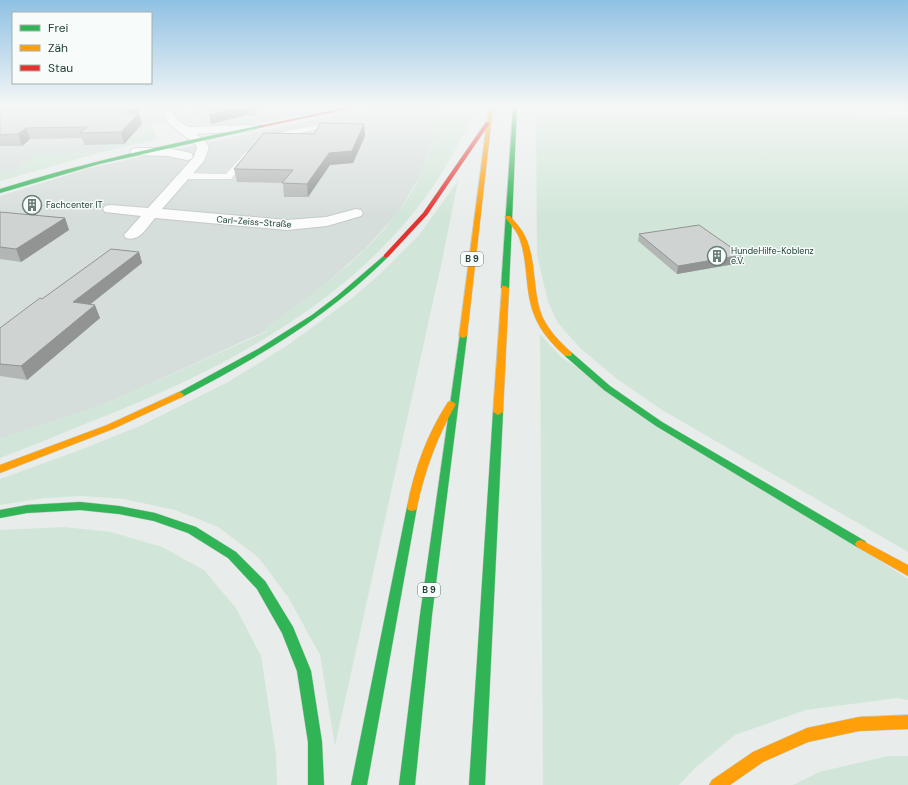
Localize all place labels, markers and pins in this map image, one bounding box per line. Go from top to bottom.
building icon: Fachcenter IT [21,194,43,216]
place label: Fachcenter IT [46,199,103,211]
building icon: HundeHilfe-Koblenz e.V. [706,245,728,267]
place label: HundeHilfe-Koblenz e.V. [731,245,814,267]

